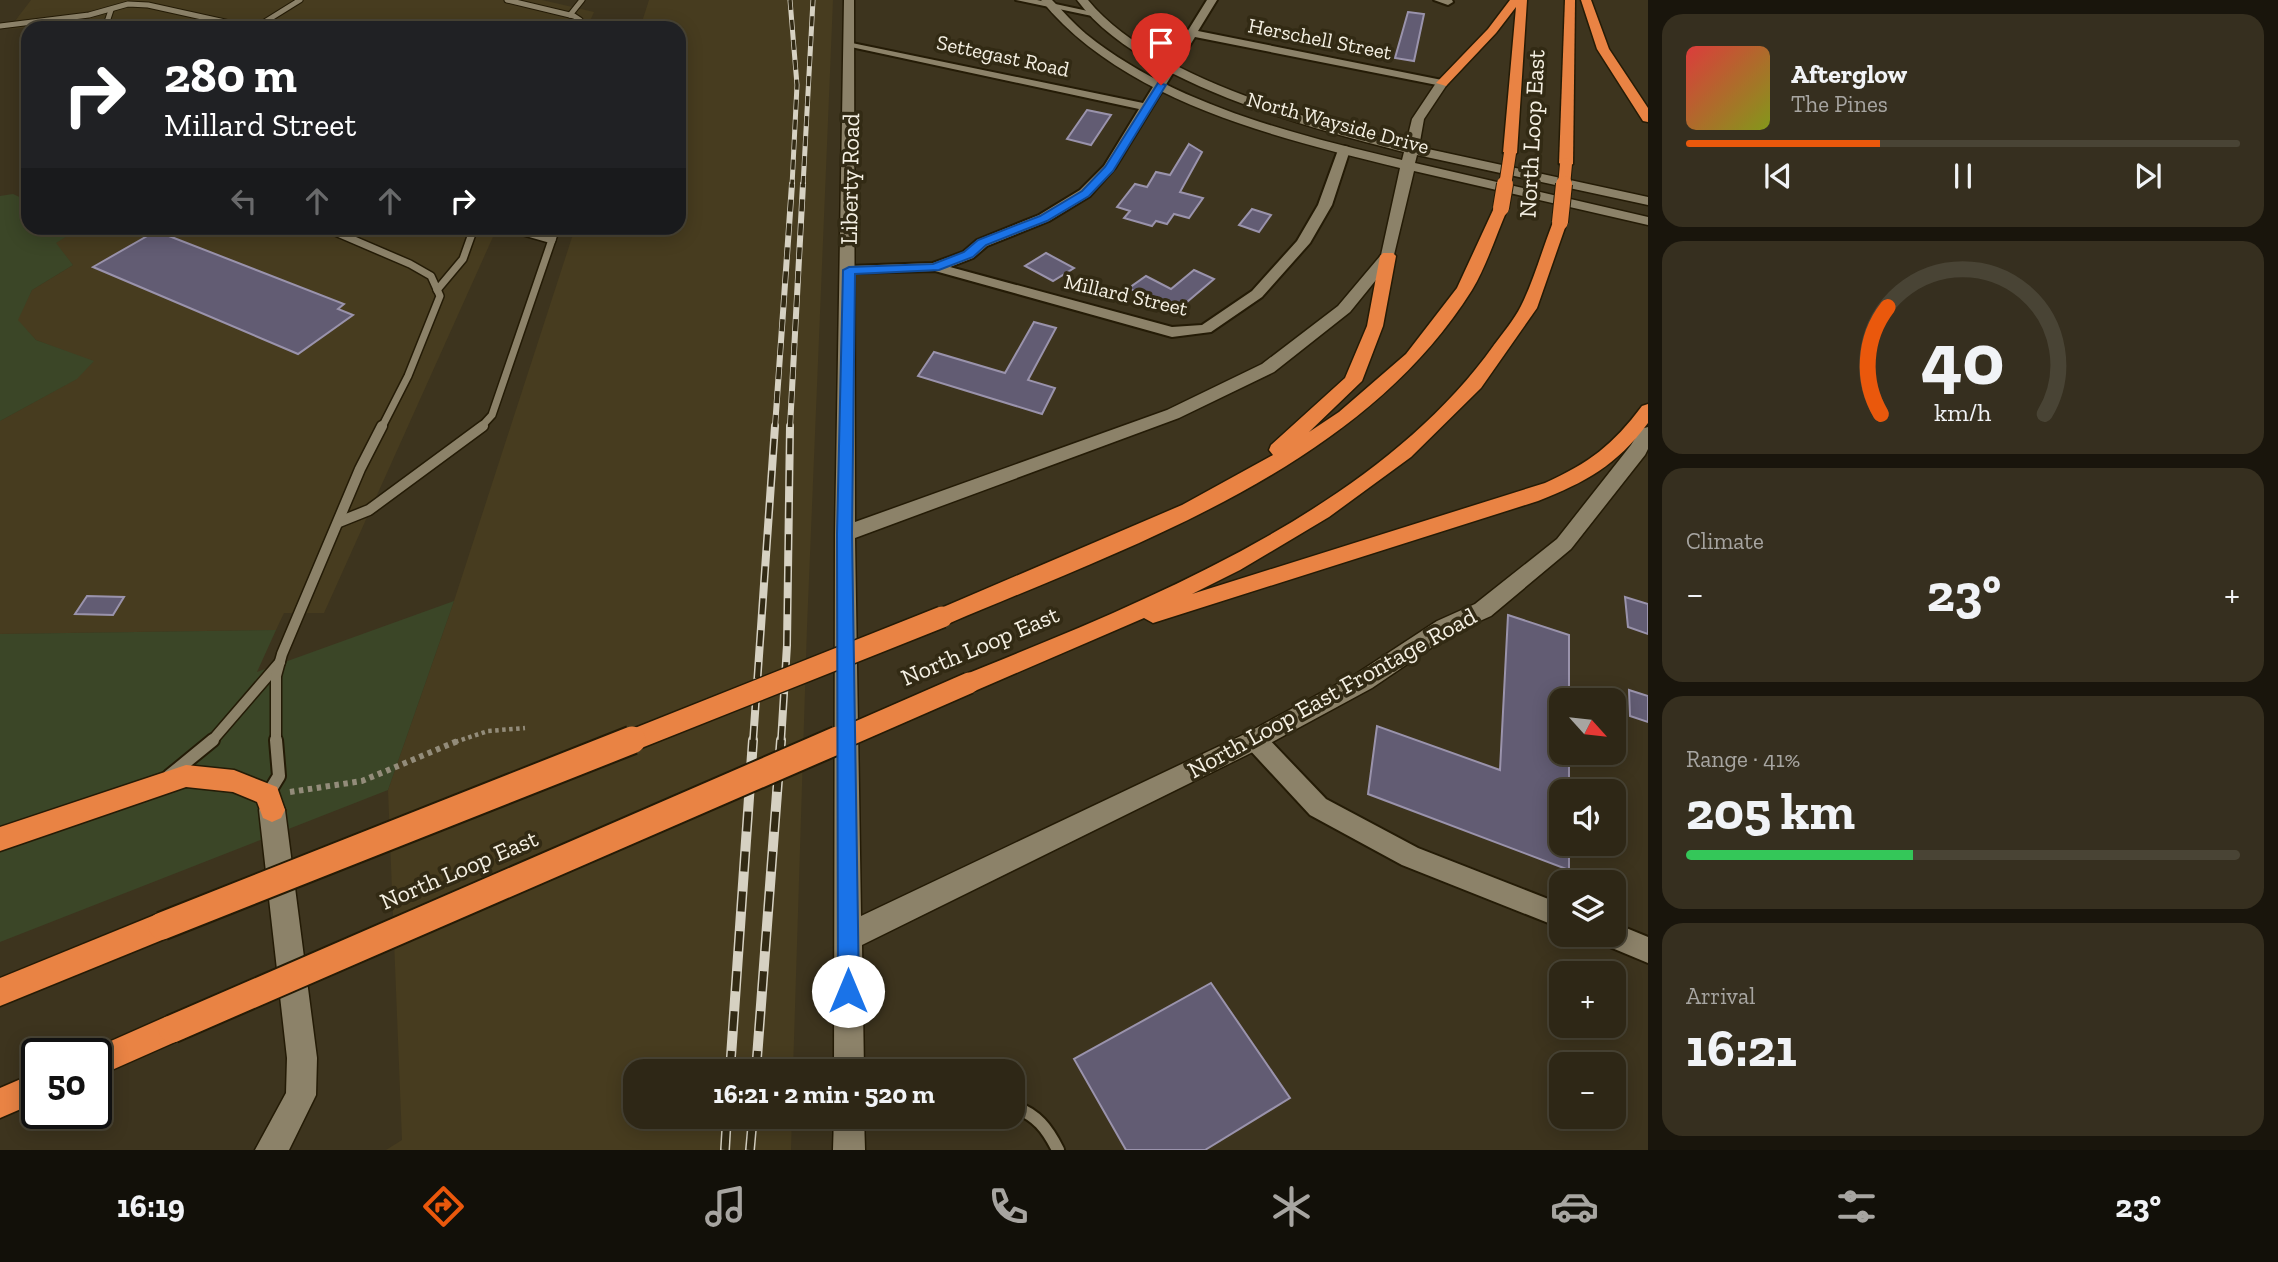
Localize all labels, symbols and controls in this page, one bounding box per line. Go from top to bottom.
street label: Herschell Street [1246,12,1394,65]
pin [1131,13,1191,85]
icon: arrive [1142,24,1180,62]
street label: Settegast Road [934,29,1072,82]
text: 280 m [164,46,297,105]
icon: right [49,49,140,140]
street label: North Loop East [1513,49,1550,219]
text: Afterglow [1791,58,1907,90]
street label: North Wayside Drive [1244,86,1432,159]
text: The Pines [1791,90,1888,118]
text: Millard Street [164,106,356,144]
street label: Liberty Road [834,113,865,245]
icon: previous [1759,157,1797,195]
icon: pause [1944,157,1982,195]
icon: next [2129,157,2167,195]
icon: left [225,182,263,220]
icon: ahead [298,182,336,220]
icon: ahead [371,182,409,220]
icon: right [444,182,482,220]
street label: Millard Street [1062,268,1191,321]
text: 40 [1921,315,2005,403]
text: km/h [1934,397,1992,427]
text: Climate [1686,527,1764,555]
text: 23° [1927,562,2001,624]
text: − [1686,571,1704,617]
text: + [2224,571,2240,617]
street label: North Loop East [897,599,1063,692]
street label: North Loop East Frontage Road [1182,601,1481,784]
north arrow [1549,688,1626,765]
map controls [1549,688,1626,1129]
text: Range · 41% [1686,745,1800,773]
button: sound [1549,779,1626,856]
text: 205 km [1686,780,1855,842]
street label: North Loop East [376,823,542,916]
button: layers [1549,870,1626,947]
position arrow [811,954,885,1028]
button: + [1549,961,1626,1038]
text: Arrival [1686,982,1755,1010]
text: 16:21 [1686,1017,1797,1079]
speed limit sign: 50 [21,1038,112,1129]
button: − [1549,1052,1626,1129]
text: 16:21 · 2 min · 520 m [713,1078,935,1110]
icon: directions [419,1182,468,1231]
icon: music [701,1182,750,1231]
icon: phone [984,1182,1033,1231]
icon: climate [1267,1182,1316,1231]
icon: car [1550,1182,1599,1231]
icon: filters [1832,1182,1881,1231]
text: 16:19 [117,1187,185,1225]
text: 23° [2115,1187,2161,1225]

